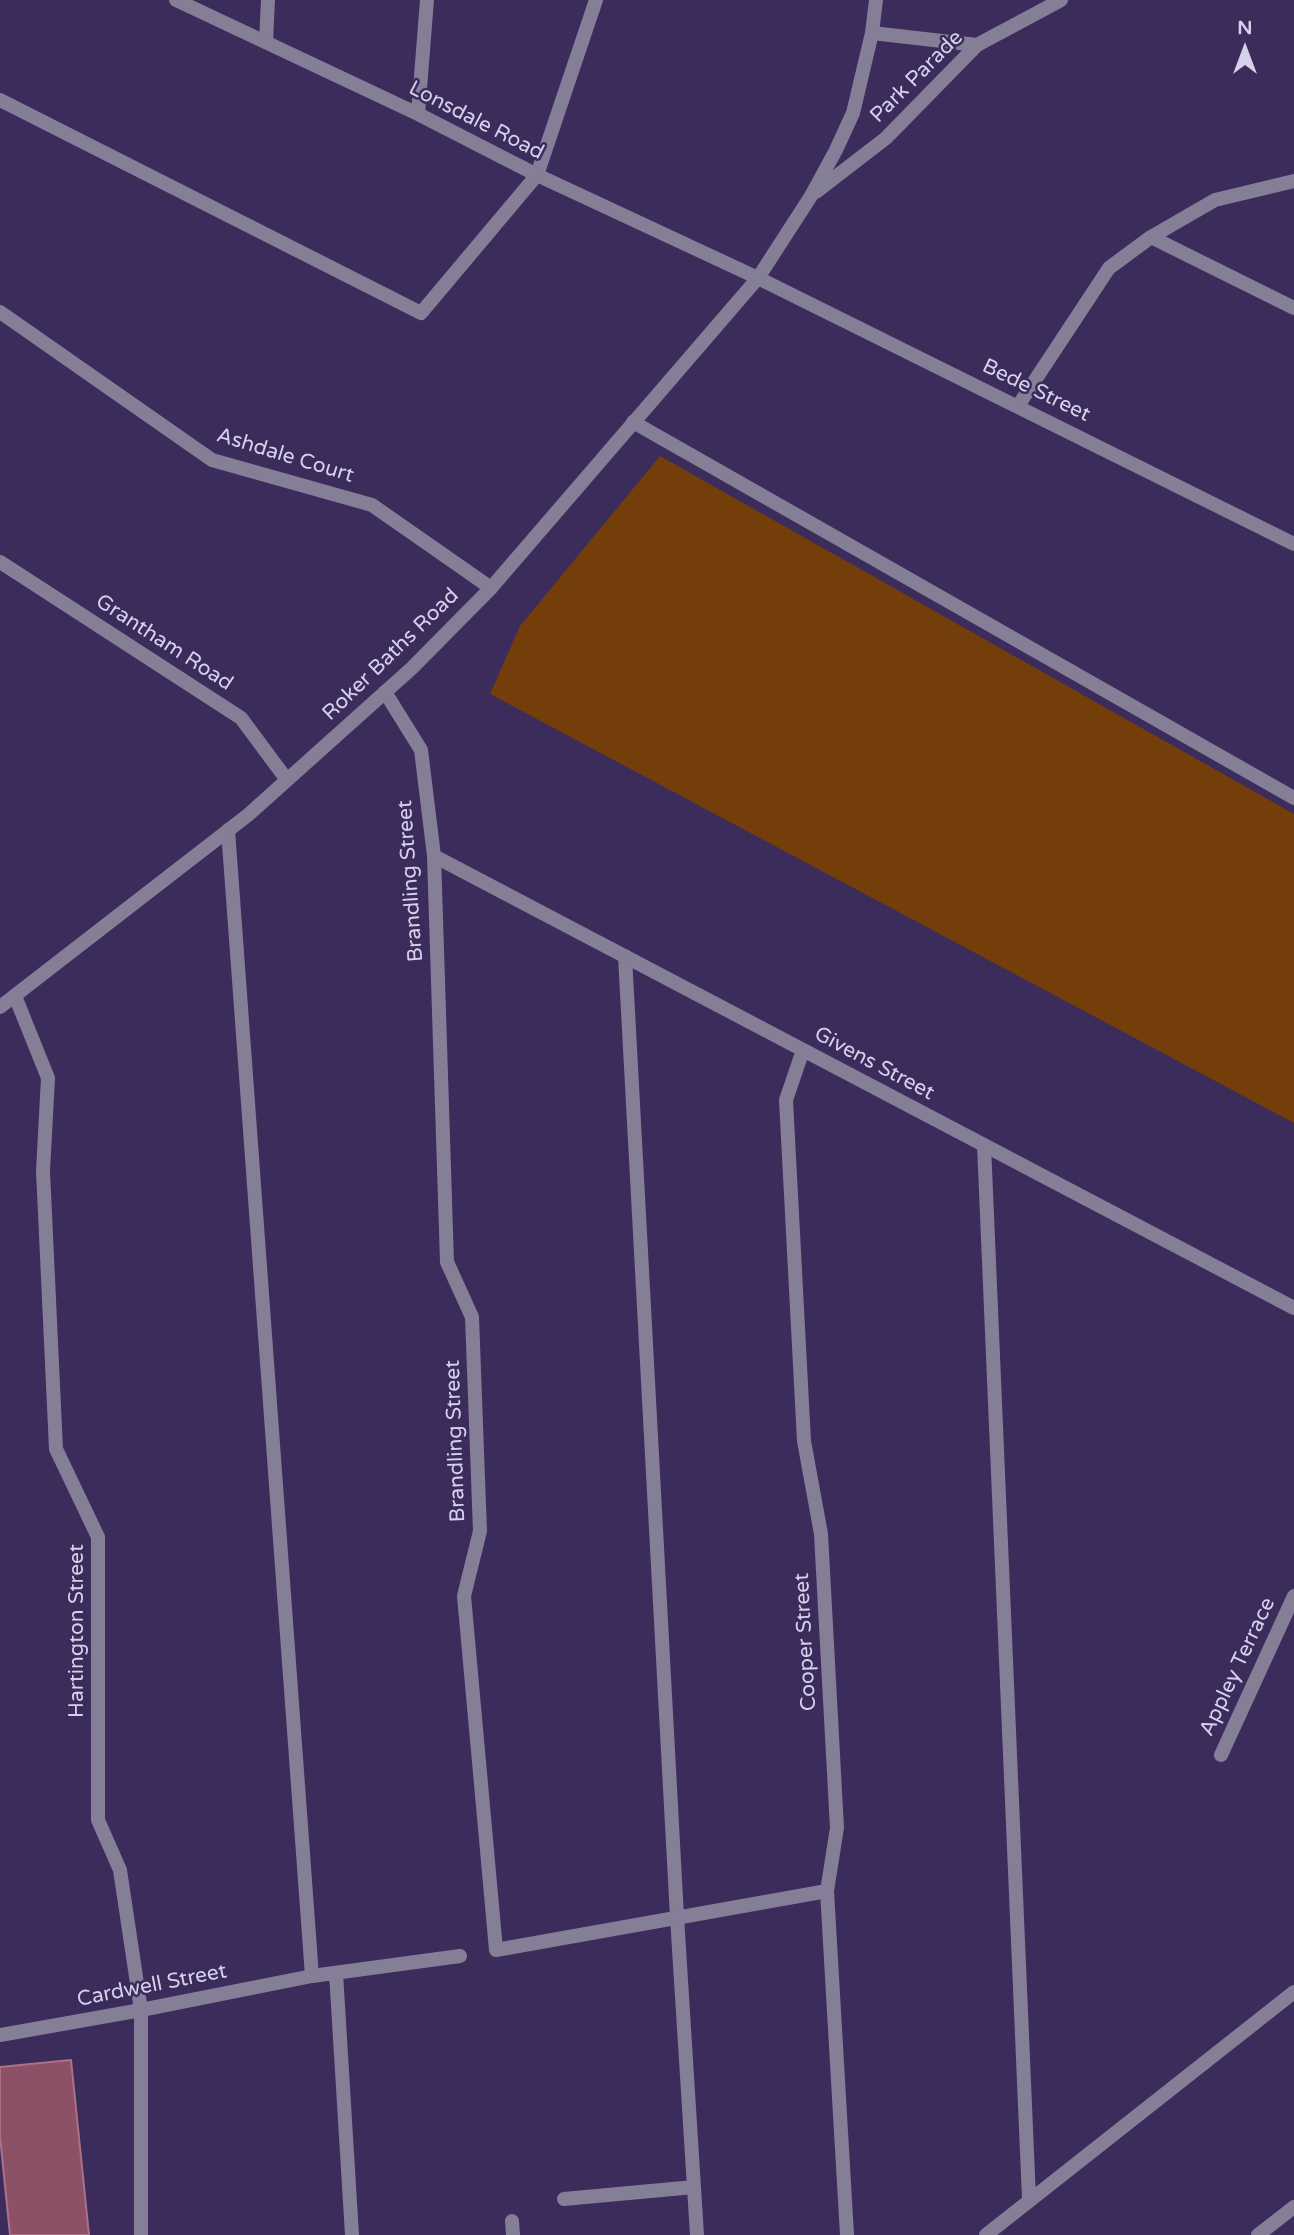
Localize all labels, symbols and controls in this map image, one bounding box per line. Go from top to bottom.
north arrow [1210,14,1280,84]
text: N [1237,17,1253,39]
street label: Park Parade [865,25,969,129]
street label: Lonsdale Road [404,76,548,166]
street label: Bede Street [978,354,1094,428]
street label: Ashdale Court [213,423,357,489]
street label: Roker Baths Road [318,584,464,726]
street label: Grantham Road [91,589,237,697]
street label: Brandling Street [393,799,429,963]
street label: Givens Street [810,1022,938,1106]
street label: Brandling Street [441,1359,471,1523]
street label: Hartington Street [64,1544,90,1718]
street label: Cooper Street [790,1572,822,1712]
street label: Appley Terrace [1195,1594,1281,1740]
street label: Cardwell Street [75,1959,229,2013]

